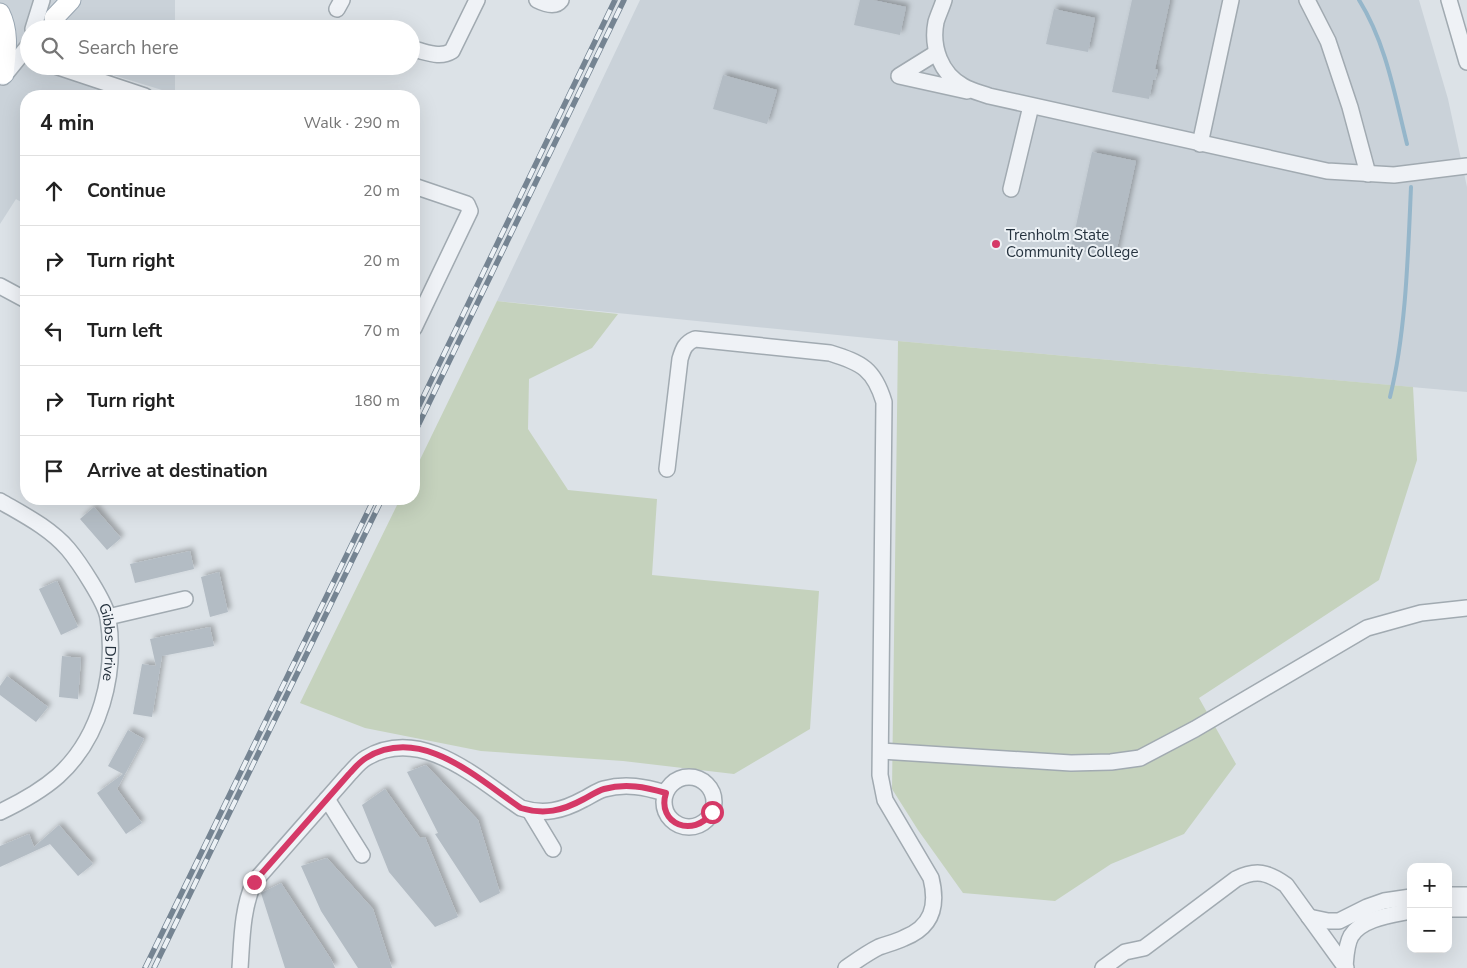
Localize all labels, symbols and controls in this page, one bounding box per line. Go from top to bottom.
search box [20,20,420,75]
icon: search [38,34,66,62]
text: Search here [78,35,179,61]
text: 4 min [40,109,94,137]
text: Walk · 290 m [304,112,400,134]
icon: ahead [40,177,68,205]
text: Continue [87,178,166,204]
text: 20 m [363,180,400,202]
place label: Trenholm State Community College [1006,225,1138,262]
marker: Trenholm State Community College [990,238,1002,250]
icon: right [40,247,68,275]
text: Turn right [87,248,174,274]
text: 20 m [363,250,400,272]
icon: left [40,317,68,345]
text: Turn left [87,318,162,344]
text: 70 m [363,320,400,342]
icon: right [40,387,68,415]
text: Turn right [87,388,174,414]
text: 180 m [353,390,400,412]
icon: arrive [40,457,68,485]
text: Arrive at destination [87,458,268,484]
street label: Gibbs Drive [94,600,120,683]
route start [701,801,724,824]
map controls [1407,863,1452,953]
button: + [1407,863,1452,908]
route end [243,871,266,894]
button: − [1407,908,1452,953]

